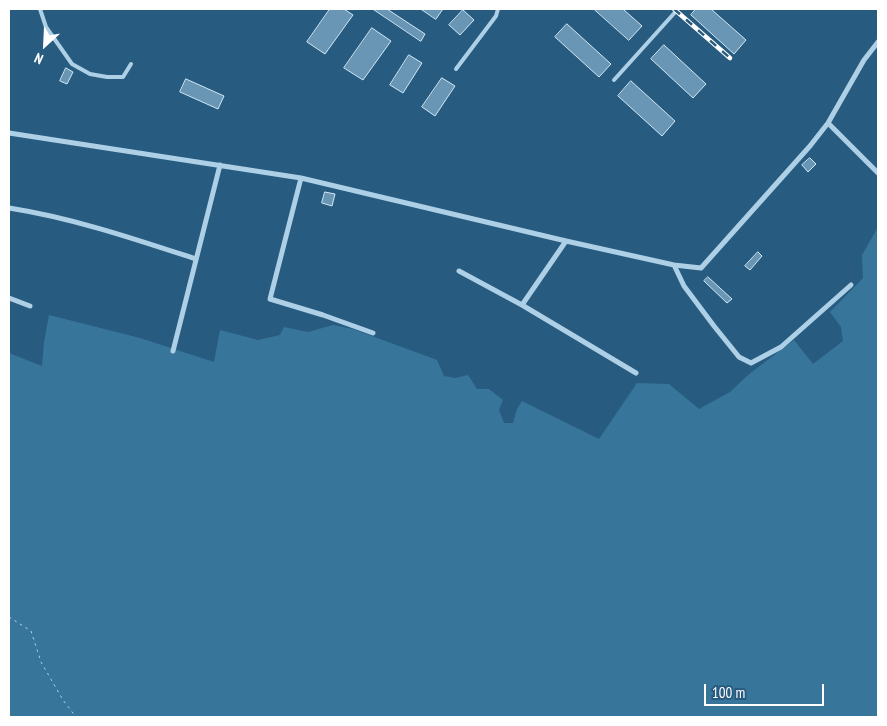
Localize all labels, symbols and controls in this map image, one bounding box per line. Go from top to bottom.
north arrow [20,20,70,70]
text: N [31,49,46,68]
scale bar [707,674,827,706]
text: 100 m [712,683,745,702]

